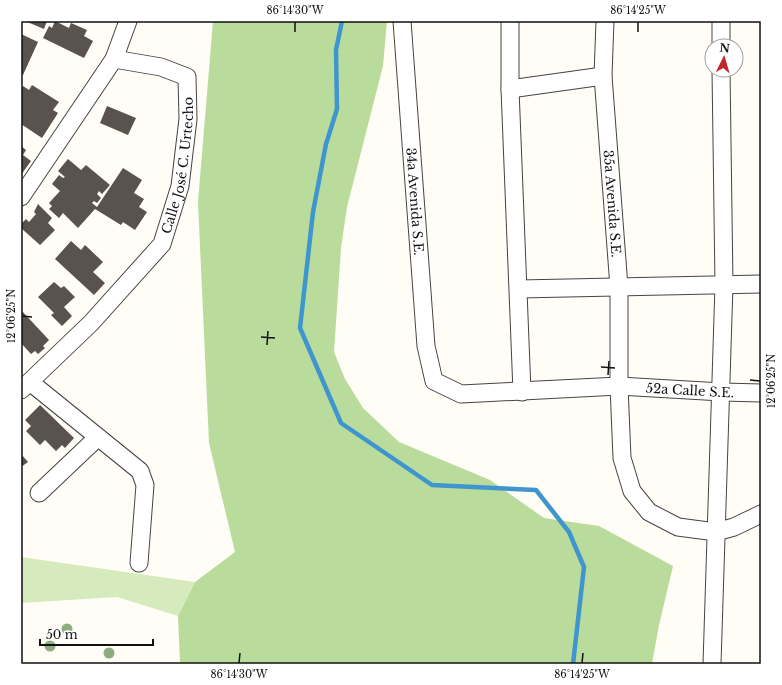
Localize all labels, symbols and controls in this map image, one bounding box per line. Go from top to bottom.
text: 86°14'30"W [267,4,324,17]
text: 86°14'25"W [610,4,666,17]
north arrow [704,38,744,78]
text: N [719,41,731,56]
street label: Calle José C. Urtecho [158,97,197,236]
street label: 34a Avenida S.E. [402,147,427,256]
street label: 35a Avenida S.E. [600,149,625,258]
text: 12°06'25"N [5,289,18,343]
text: 12°06'25"N [765,354,778,408]
street label: 52a Calle S.E. [645,380,734,401]
scale bar [40,621,153,647]
text: 50 m [46,627,78,642]
text: 86°14'30"W [211,668,268,681]
text: 86°14'25"W [554,668,610,681]

